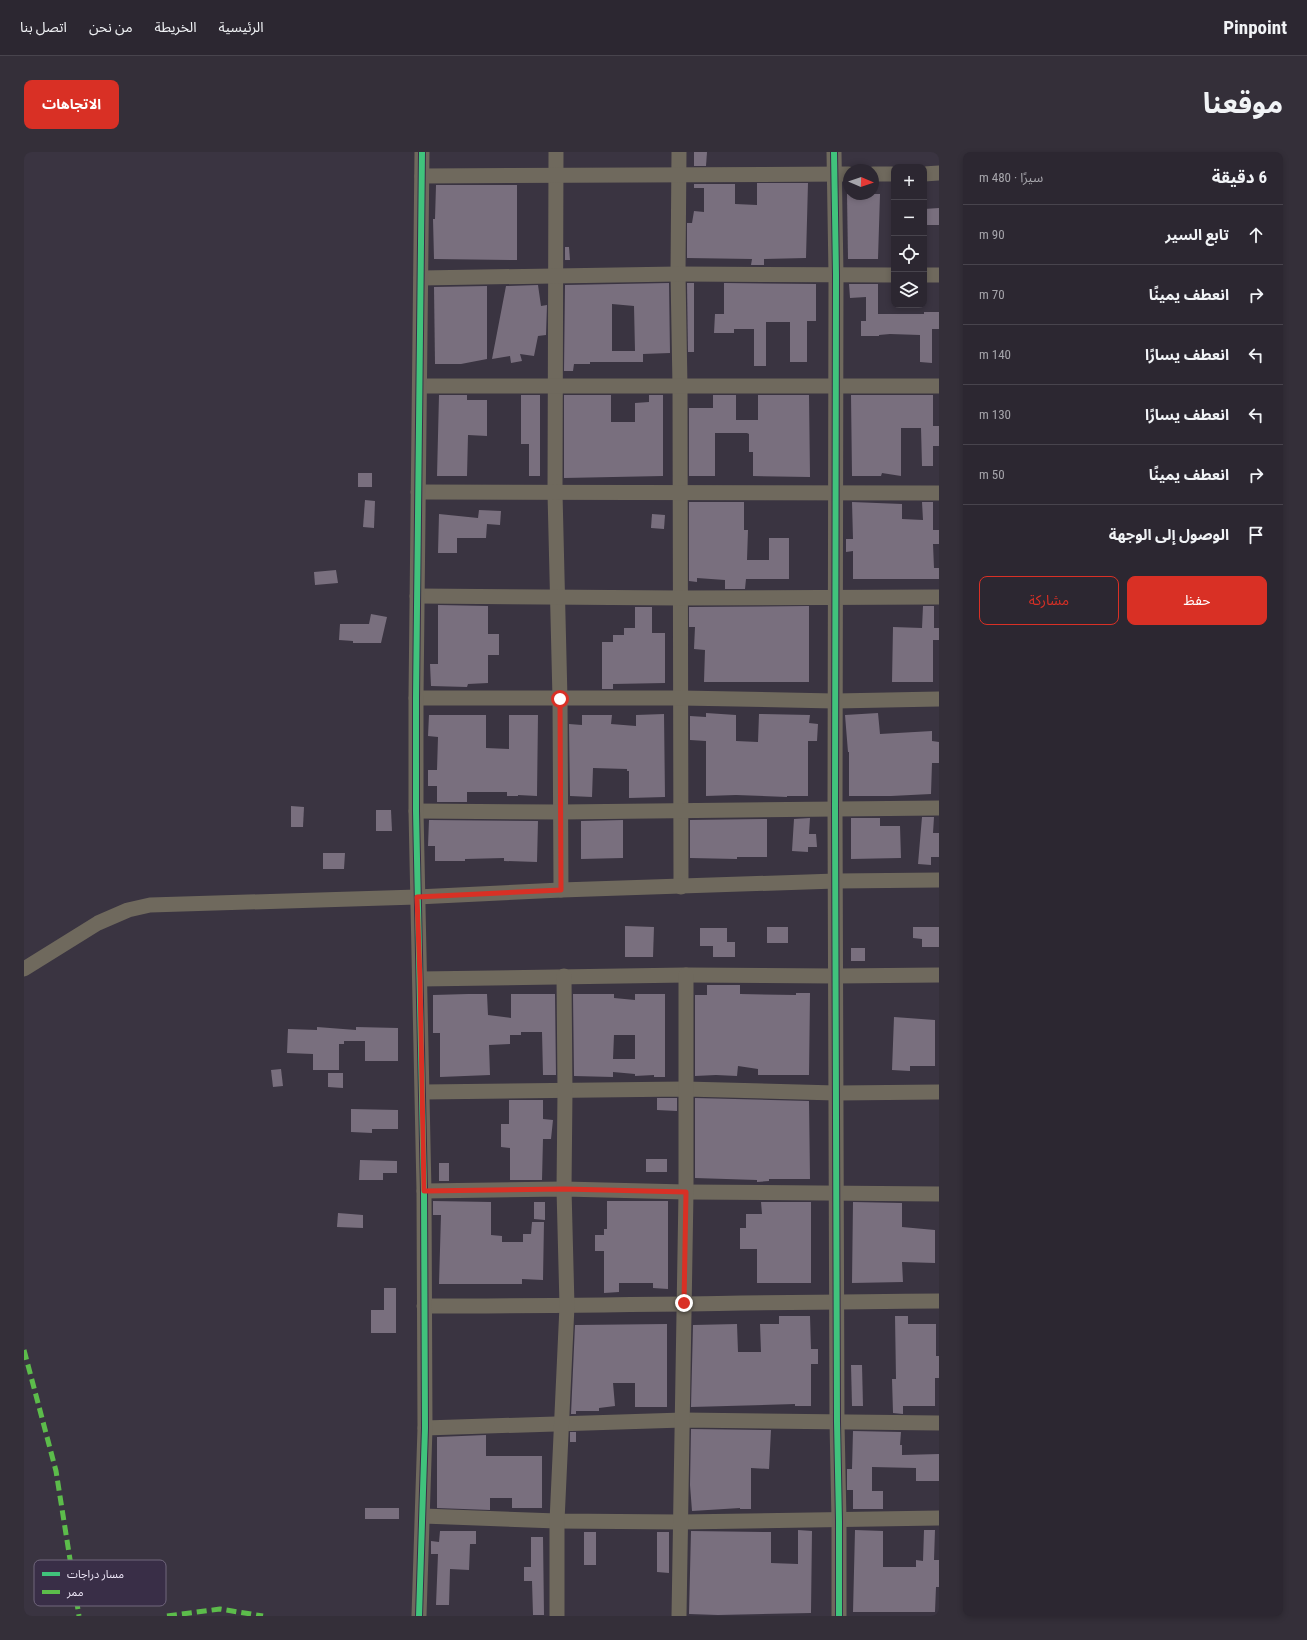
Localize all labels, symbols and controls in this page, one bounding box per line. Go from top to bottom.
text: Pinpoint [1223,16,1287,39]
text: اتصل بنا [20,19,67,35]
text: من نحن [89,19,133,35]
text: الخريطة [155,19,197,35]
text: الرئيسية [219,19,264,35]
button: الاتجاهات [24,80,119,129]
text: موقعنا [1203,87,1283,120]
north arrow [843,164,879,200]
map controls [891,164,927,308]
button: + [891,164,927,200]
text: 6 دقيقة [1212,167,1267,187]
text: سيرًا · 480 m [979,170,1043,185]
button: − [891,200,927,236]
icon: ahead [1245,224,1267,246]
text: تابع السير [1165,226,1229,244]
text: 90 m [979,227,1005,242]
button: locate [891,236,927,272]
button: layers [891,272,927,308]
icon: right [1245,284,1267,306]
text: انعطف يمينًا [1149,286,1229,304]
text: 70 m [979,287,1005,302]
icon: left [1245,344,1267,366]
text: انعطف يسارًا [1145,346,1229,364]
text: 140 m [979,347,1011,362]
icon: left [1245,404,1267,426]
text: انعطف يسارًا [1145,406,1229,424]
text: 130 m [979,407,1011,422]
icon: right [1245,464,1267,486]
text: انعطف يمينًا [1149,466,1229,484]
text: 50 m [979,467,1005,482]
icon: arrive [1245,524,1267,546]
text: الوصول إلى الوجهة [1109,526,1229,544]
button: مشاركة [979,576,1119,625]
button: حفظ [1127,576,1267,625]
route start [551,690,569,708]
route end [675,1294,693,1312]
legend [34,1560,166,1606]
text: مسار دراجات [67,1568,124,1581]
text: ممر [66,1586,84,1599]

